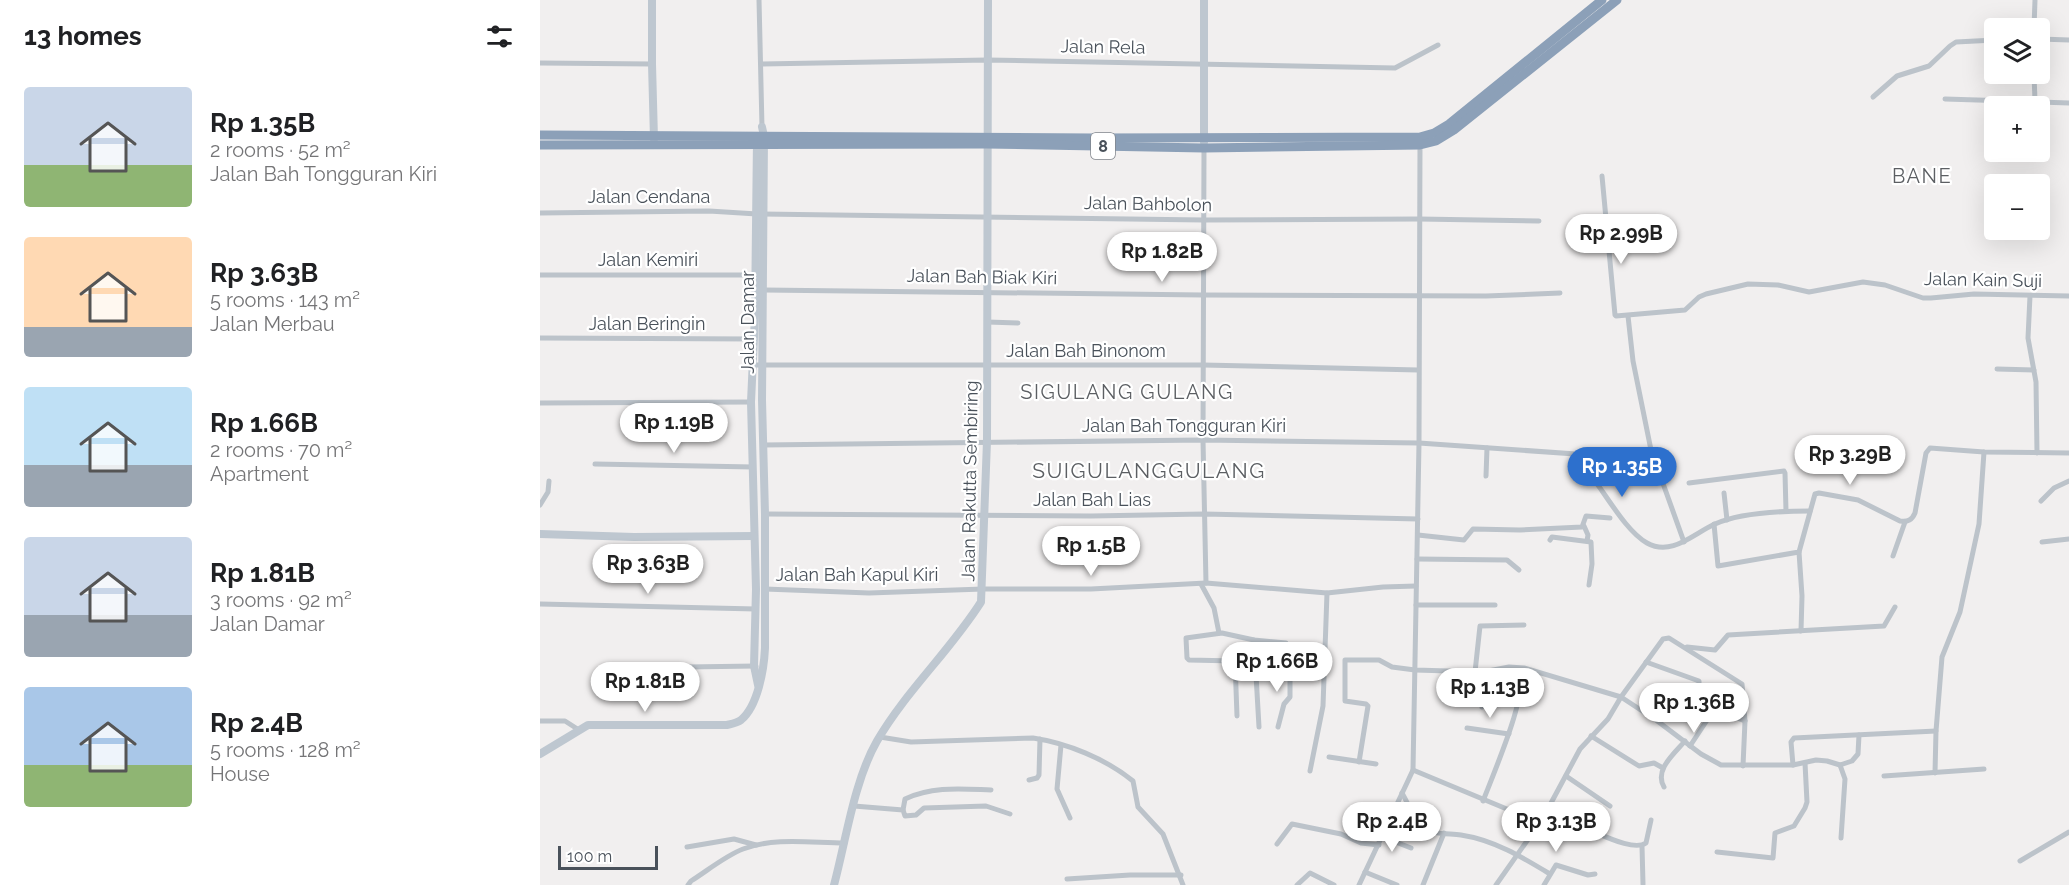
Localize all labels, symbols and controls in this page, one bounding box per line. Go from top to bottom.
map controls [1984,18,2050,240]
button: layers [1984,18,2050,84]
icon: filters [483,20,516,53]
text: 13 homes [24,21,142,51]
street label: Jalan Rela [1060,35,1146,58]
button: + [1984,96,2050,162]
text: Rp 1.35B [210,108,315,138]
icon: home [72,111,144,183]
road number: 8 [1091,133,1115,159]
text: 2 rooms · 52 m² [210,138,351,162]
text: Jalan Bah Tongguran Kiri [210,162,437,186]
district label: BANE [1892,164,1952,188]
button: − [1984,174,2050,240]
street label: Jalan Cendana [588,186,710,207]
street label: Jalan Bahbolon [1084,192,1212,215]
pin: Rp 2.99B [1559,214,1683,265]
text: Rp 2.99B [1579,221,1663,245]
pin: Rp 1.82B [1100,232,1224,283]
text: Rp 1.82B [1121,239,1203,263]
street label: Jalan Kemiri [598,249,698,270]
text: Rp 3.63B [210,258,318,288]
icon: home [72,261,144,333]
street label: Jalan Bah Biak Kiri [907,265,1057,288]
street label: Jalan Kain Suji [1924,268,2042,291]
street label: Jalan Damar [737,270,758,374]
text: 5 rooms · 143 m² [210,288,360,312]
text: Jalan Merbau [210,312,335,336]
street label: Jalan Beringin [589,313,705,334]
street label: Jalan Bah Binonom [1006,340,1166,361]
street label: Jalan Rakutta Sembiring [957,380,982,582]
district label: SIGULANG GULANG [1020,380,1234,404]
pin: Rp 1.19B [612,403,736,454]
text: Rp 1.66B [210,408,318,438]
text: Rp 1.19B [634,410,714,434]
icon: home [72,411,144,483]
street label: Jalan Bah Tongguran Kiri [1082,415,1286,436]
pin: Rp 3.29B [1788,435,1912,486]
text: 2 rooms · 70 m² [210,438,352,462]
text: Rp 3.29B [1809,442,1892,466]
pin: Rp 1.35B [1560,447,1684,498]
text: Rp 1.35B [1582,454,1662,478]
district label: SUIGULANGGULANG [1032,458,1266,483]
text: Apartment [210,462,309,486]
street label: Jalan Bah Lias [1033,489,1151,510]
pin: Rp 1.5B [1036,526,1146,577]
text: Rp 1.5B [1056,533,1126,557]
pin: Rp 3.63B [586,544,710,595]
text: Rp 3.63B [606,551,690,575]
text: Rp 1.81B [210,558,315,588]
icon: home [72,561,144,633]
street label: Jalan Bah Kapul Kiri [776,564,938,585]
text: 3 rooms · 92 m² [210,588,352,612]
text: Jalan Damar [210,612,325,636]
pin: Rp 1.66B [1215,642,1339,693]
text: Rp 1.66B [1236,649,1318,673]
pin: Rp 1.81B [583,662,707,713]
pin: Rp 1.13B [1428,668,1552,719]
text: Rp 1.81B [605,669,685,693]
text: Rp 1.13B [1450,675,1530,699]
pin: Rp 1.36B [1632,683,1756,734]
text: Rp 1.36B [1653,690,1735,714]
text: Rp 2.4B [210,708,303,738]
icon: home [72,711,144,783]
text: 5 rooms · 128 m² [210,738,361,762]
text: House [210,762,270,786]
pin: Rp 2.4B [1337,802,1447,853]
pin: Rp 3.13B [1494,802,1618,853]
text: Rp 2.4B [1356,809,1428,833]
text: Rp 3.13B [1516,809,1596,833]
scale bar [558,843,658,870]
text: 100 m [567,847,612,866]

